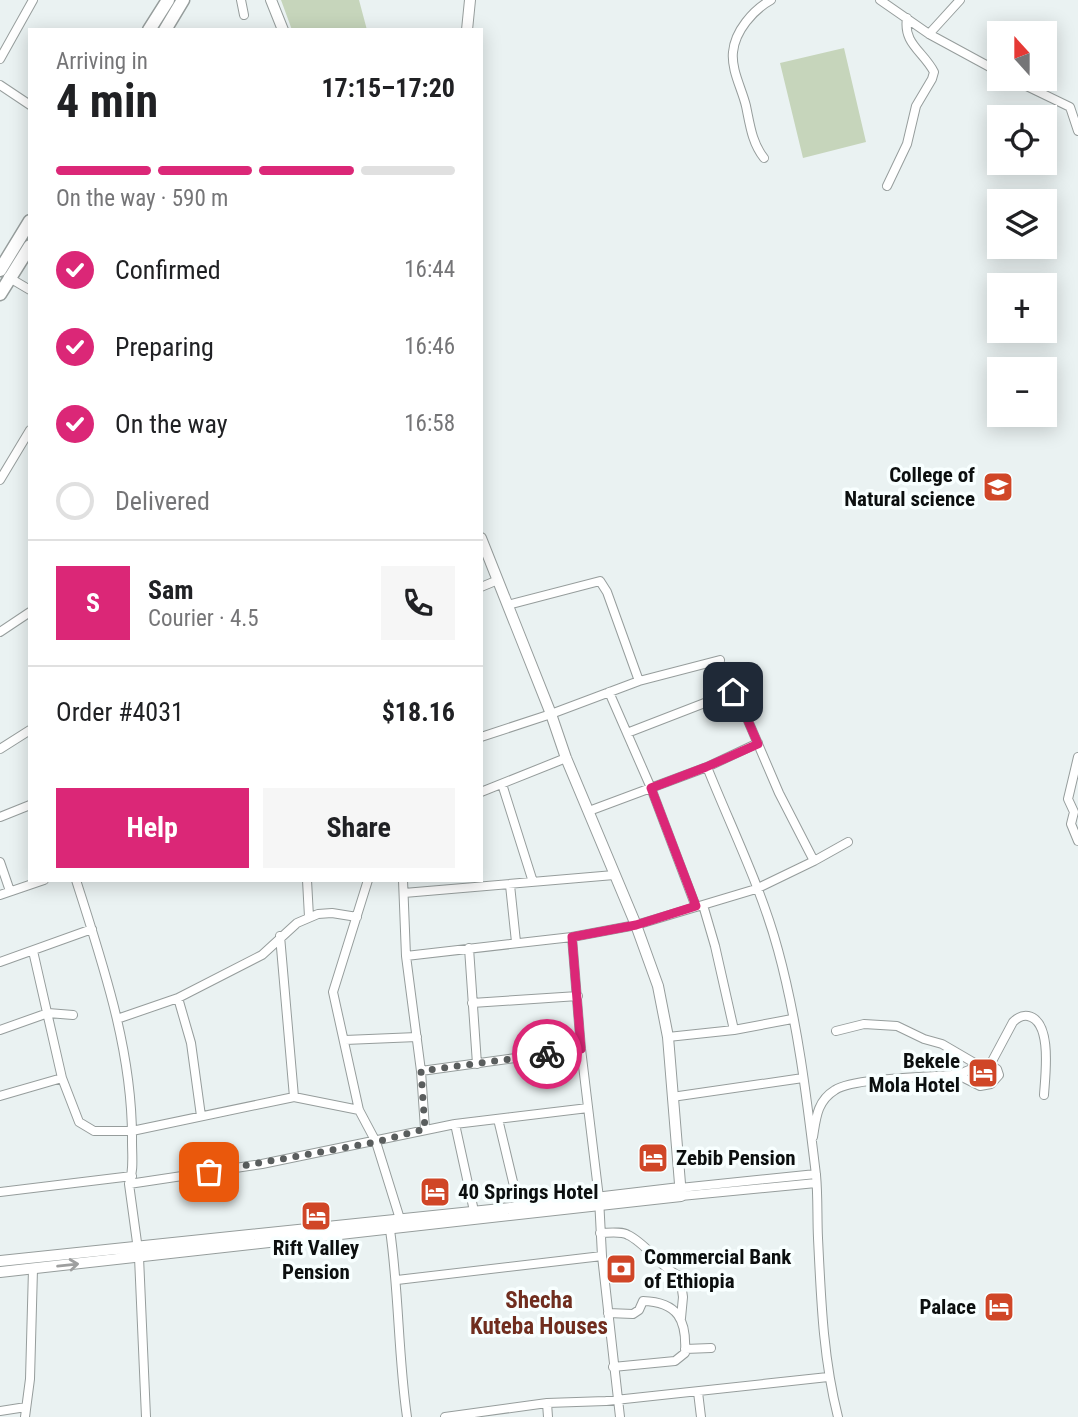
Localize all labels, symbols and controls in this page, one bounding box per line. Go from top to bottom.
north arrow [987,21,1057,91]
map controls [987,21,1057,427]
text: Arriving in [56,48,148,75]
text: 17:15–17:20 [321,73,455,103]
text: 4 min [56,74,158,128]
button: locate [987,105,1057,175]
text: On the way · 590 m [56,185,228,212]
button: layers [987,189,1057,259]
icon: check [56,251,94,289]
text: Confirmed [115,255,221,285]
text: 16:44 [404,256,455,283]
button: + [987,273,1057,343]
icon: check [56,328,94,366]
text: Preparing [115,332,214,362]
text: 16:46 [404,333,455,360]
button: − [987,357,1057,427]
icon: check [56,405,94,443]
text: On the way [115,409,228,439]
text: 16:58 [404,410,455,437]
place label: College of Natural science [844,463,975,511]
school or university icon: College of Natural science [981,470,1015,504]
text: Delivered [115,486,210,516]
button: phone [381,566,455,640]
text: Sam [148,575,194,605]
text: S [86,588,100,618]
text: Courier · 4.5 [148,605,259,632]
pin [703,662,763,722]
icon: home [714,673,752,711]
text: Order #4031 [56,697,184,727]
text: $18.16 [382,697,455,727]
button: Help [56,788,249,868]
button: Share [263,788,455,868]
courier [512,1019,582,1089]
icon: bike [528,1035,566,1073]
place label: Bekele Mola Hotel [868,1049,960,1097]
hotel icon: Bekele Mola Hotel [966,1056,1000,1090]
hotel icon: Zebib Pension [636,1141,670,1175]
pin [179,1142,239,1202]
place label: Zebib Pension [676,1146,796,1170]
icon: bag [190,1153,228,1191]
hotel icon: 40 Springs Hotel [418,1175,452,1209]
place label: 40 Springs Hotel [458,1180,598,1204]
hotel icon: Rift Valley Pension [299,1199,333,1233]
place label: Rift Valley Pension [273,1236,360,1284]
place label: Commercial Bank of Ethiopia [644,1245,792,1293]
bank icon: Commercial Bank of Ethiopia [604,1252,638,1286]
one-way arrow [56,1259,79,1272]
district label: Shecha Kuteba Houses [470,1287,608,1340]
hotel icon: Palace [982,1290,1016,1324]
place label: Palace [919,1295,976,1319]

